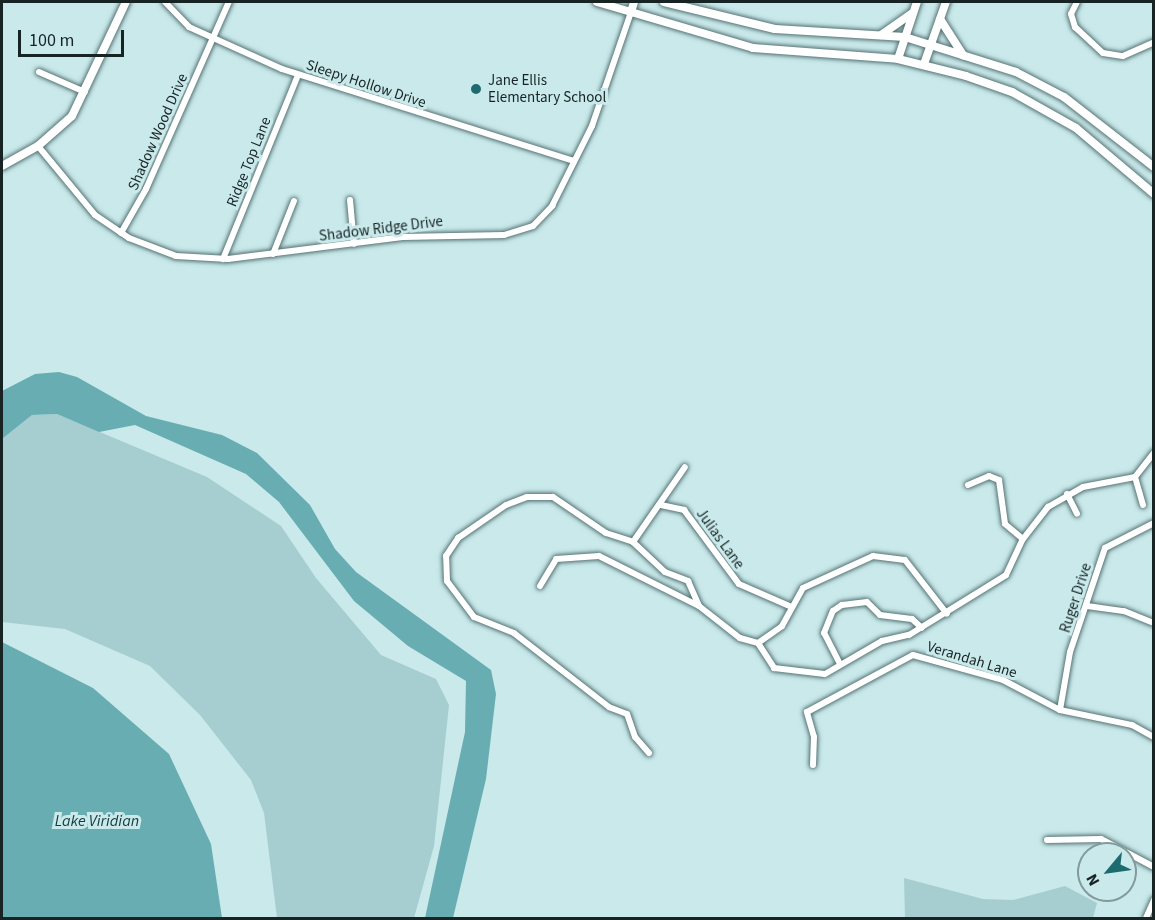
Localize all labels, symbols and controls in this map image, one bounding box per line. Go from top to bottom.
scale bar [21,18,128,56]
text: 100 m [29,28,74,53]
street label: Sleepy Hollow Drive [304,56,428,112]
street label: Shadow Wood Drive [124,71,192,193]
place label: Jane Ellis Elementary School [488,71,606,106]
marker: Jane Ellis Elementary School [469,82,483,96]
street label: Ridge Top Lane [223,114,275,210]
street label: Shadow Ridge Drive [318,212,444,246]
street label: Julias Lane [692,505,748,573]
street label: Ruger Drive [1056,561,1096,635]
street label: Verandah Lane [925,638,1019,682]
water label: Lake Viridian [55,811,139,831]
north arrow [1077,842,1137,902]
text: N [1081,870,1105,890]

